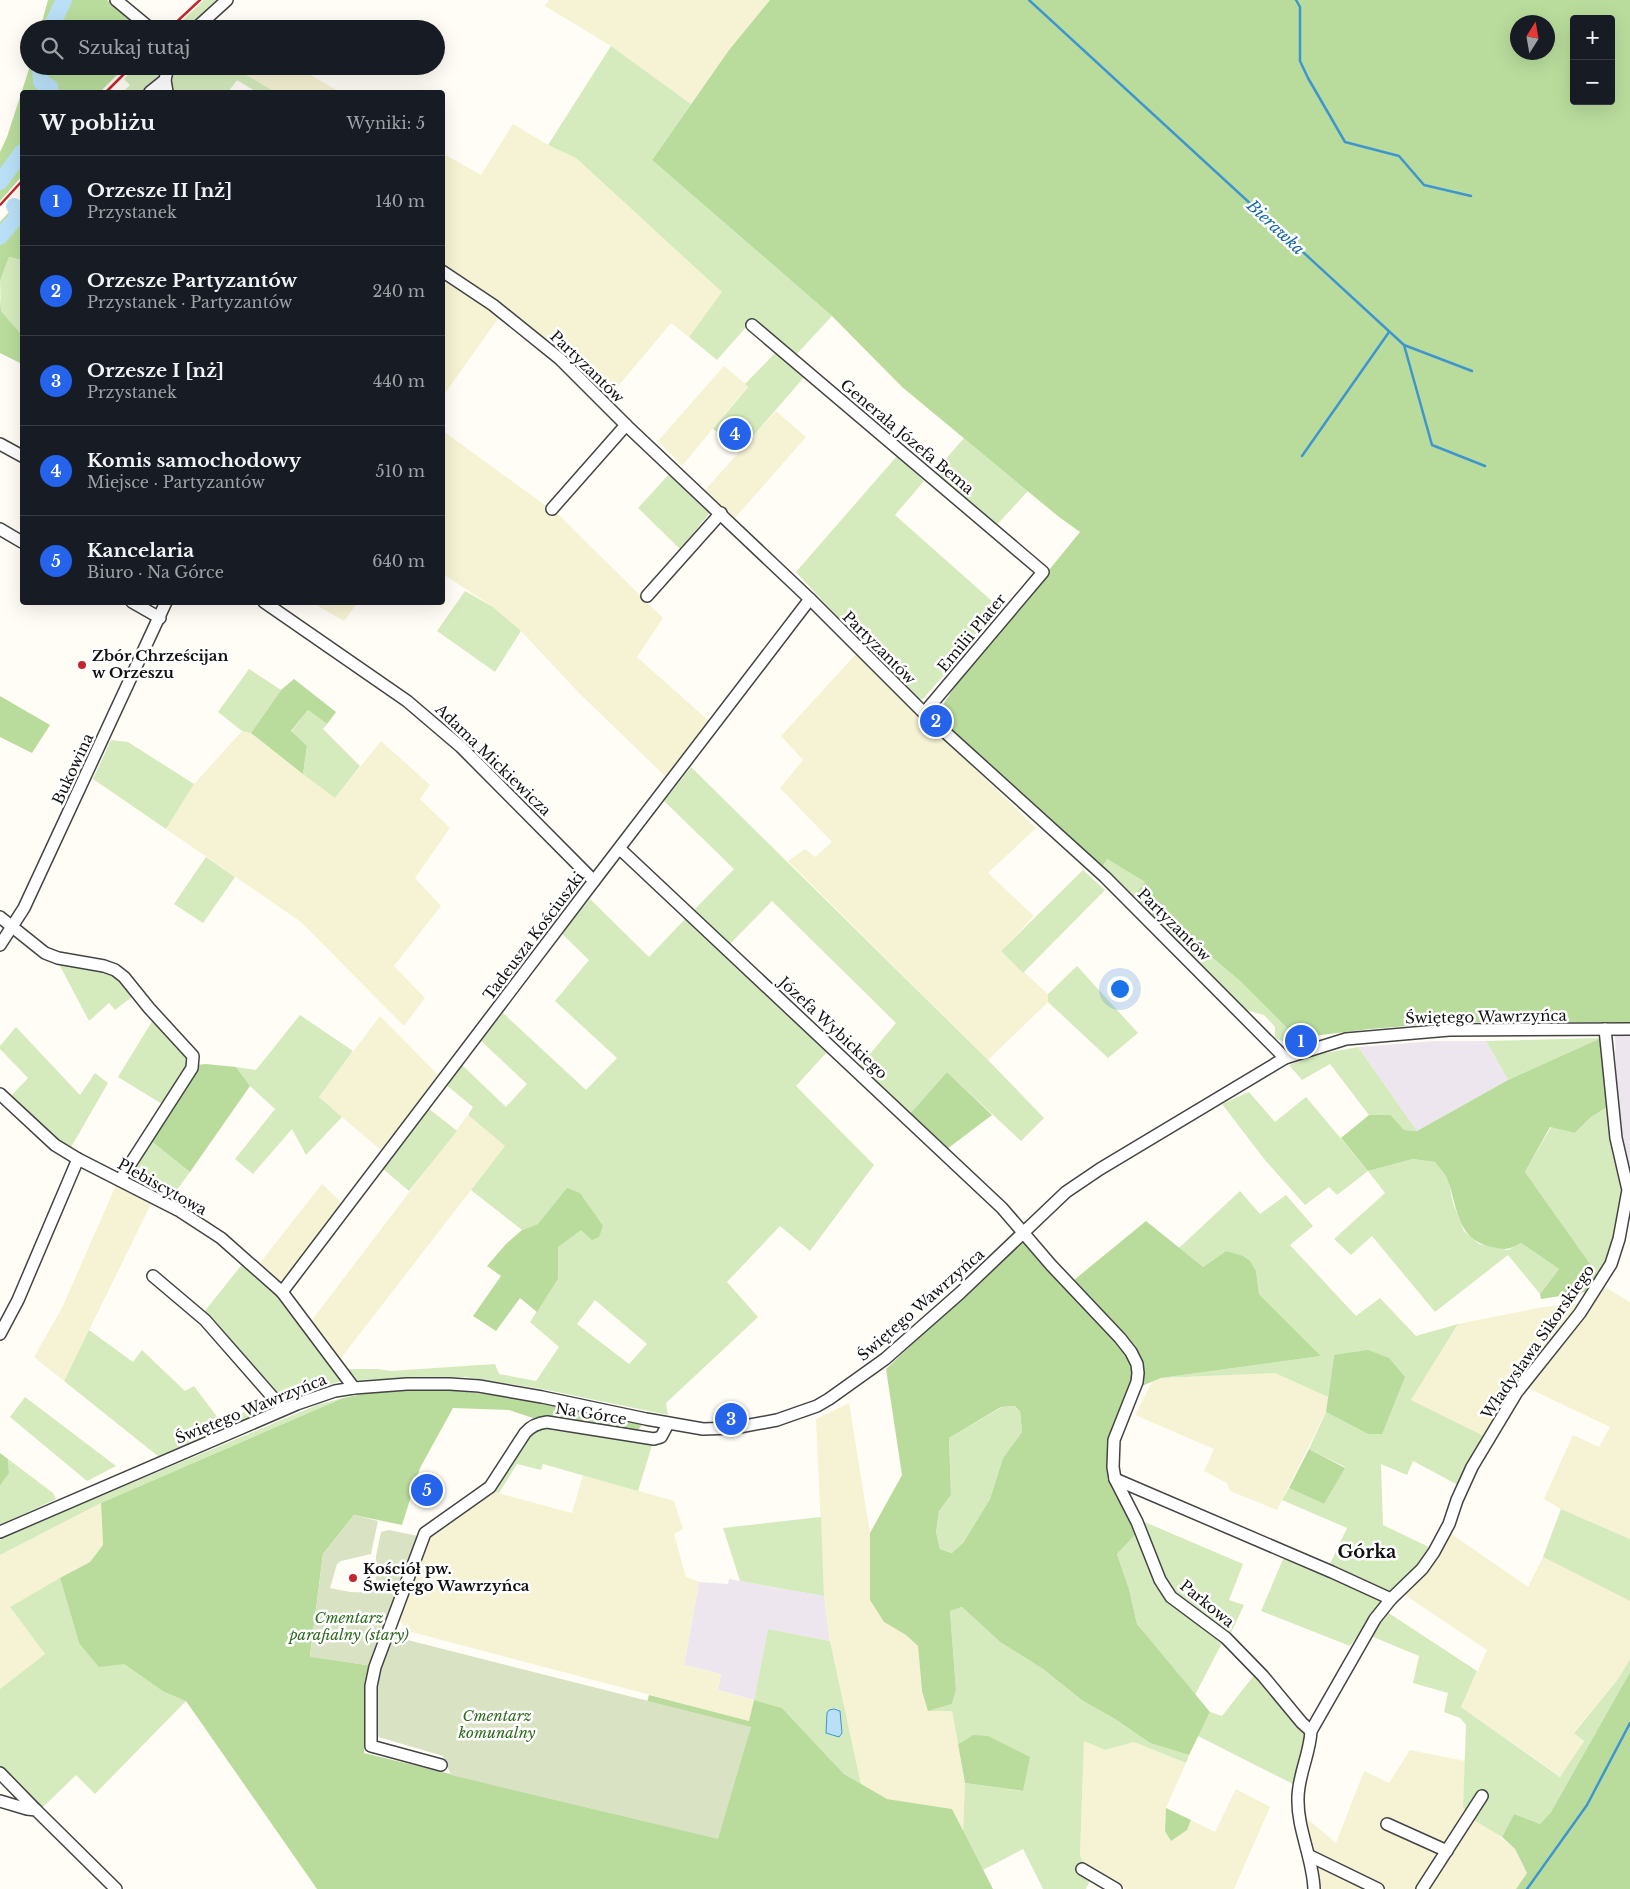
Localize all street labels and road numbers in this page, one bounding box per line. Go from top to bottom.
street label: Partyzantów [546,327,629,407]
street label: Generała Józefa Bema [837,375,979,499]
street label: Emilii Plater [933,589,1010,676]
street label: Partyzantów [839,607,920,688]
street label: Adama Mickiewicza [431,699,556,820]
street label: Bukowina [48,730,98,807]
street label: Tadeusza Kościuszki [479,868,588,1004]
street label: Partyzantów [1134,884,1215,965]
street label: Józefa Wybickiego [774,971,892,1083]
street label: Świętego Wawrzyńca [1405,1006,1568,1027]
street label: Plebiscytowa [114,1154,211,1219]
street label: Świętego Wawrzyńca [853,1244,988,1365]
street label: Władysława Sikorskiego [1476,1261,1598,1423]
street label: Świętego Wawrzyńca [172,1369,330,1448]
street label: Na Górce [554,1398,628,1429]
street label: Parkowa [1176,1576,1239,1632]

